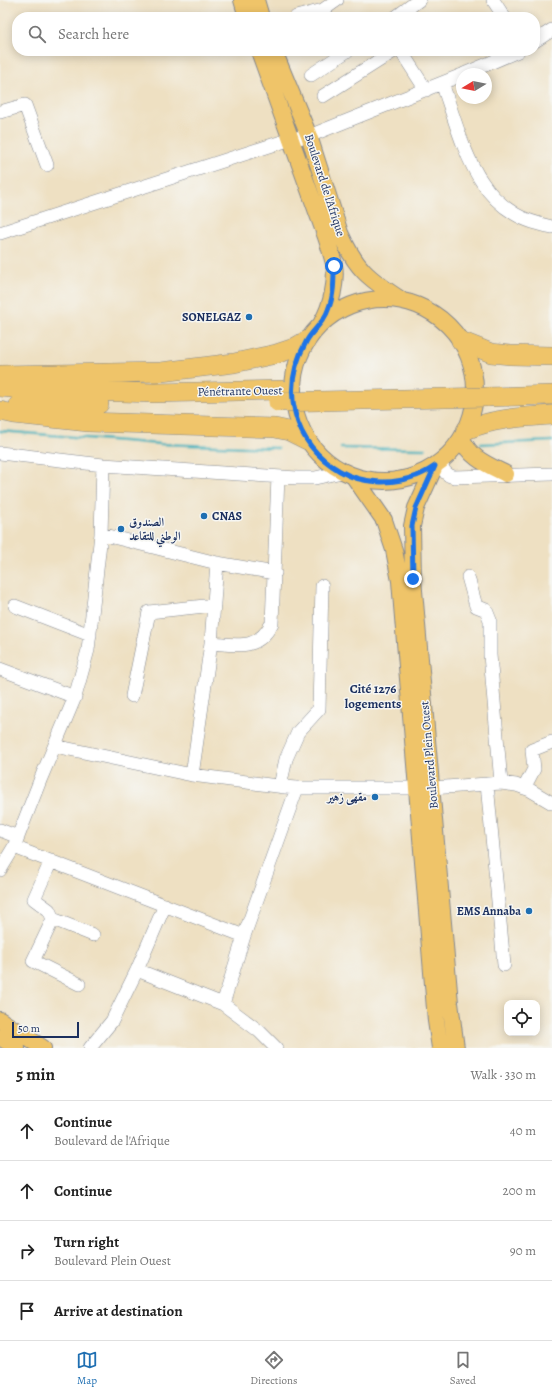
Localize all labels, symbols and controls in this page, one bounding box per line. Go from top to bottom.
search box [12,12,540,56]
icon: search [26,23,48,45]
text: Search here [58,24,129,44]
north arrow [456,68,492,104]
street label: Boulevard de l'Afrique [301,132,349,238]
route start [325,257,343,275]
place label: SONELGAZ [182,309,241,325]
marker: SONELGAZ [244,312,254,322]
street label: Pénétrante Ouest [198,382,283,400]
place label: CNAS [212,508,242,524]
marker: CNAS [199,511,209,521]
place label: الصندوق الوطني للتقاعد [129,514,181,548]
marker: الصندوق الوطني للتقاعد [116,524,126,534]
route end [404,570,422,588]
district label: Cité 1276 logements [345,680,401,712]
street label: Boulevard Plein Ouest [416,700,442,810]
place label: مقهى زهير [325,789,367,805]
marker: مقهى زهير [370,792,380,802]
place label: EMS Annaba [457,903,521,919]
marker: EMS Annaba [524,906,534,916]
map controls [504,1000,540,1036]
button: locate [504,1000,540,1036]
scale bar [12,1020,79,1039]
text: 50 m [18,1021,40,1036]
text: 5 min [16,1063,55,1086]
text: Walk · 330 m [470,1066,536,1083]
text: Continue [54,1112,112,1132]
icon: ahead [16,1120,38,1142]
text: 40 m [510,1122,536,1139]
text: Boulevard de l'Afrique [54,1132,170,1149]
icon: ahead [16,1180,38,1202]
text: Continue [54,1181,112,1201]
text: 200 m [503,1182,536,1199]
text: Turn right [54,1232,119,1252]
icon: right [16,1240,38,1262]
text: 90 m [510,1242,536,1259]
text: Boulevard Plein Ouest [54,1252,171,1269]
icon: arrive [16,1300,38,1322]
text: Arrive at destination [54,1301,183,1321]
tab: Map [76,1349,98,1388]
tab: Directions [250,1349,298,1388]
tab: Saved [450,1349,476,1388]

